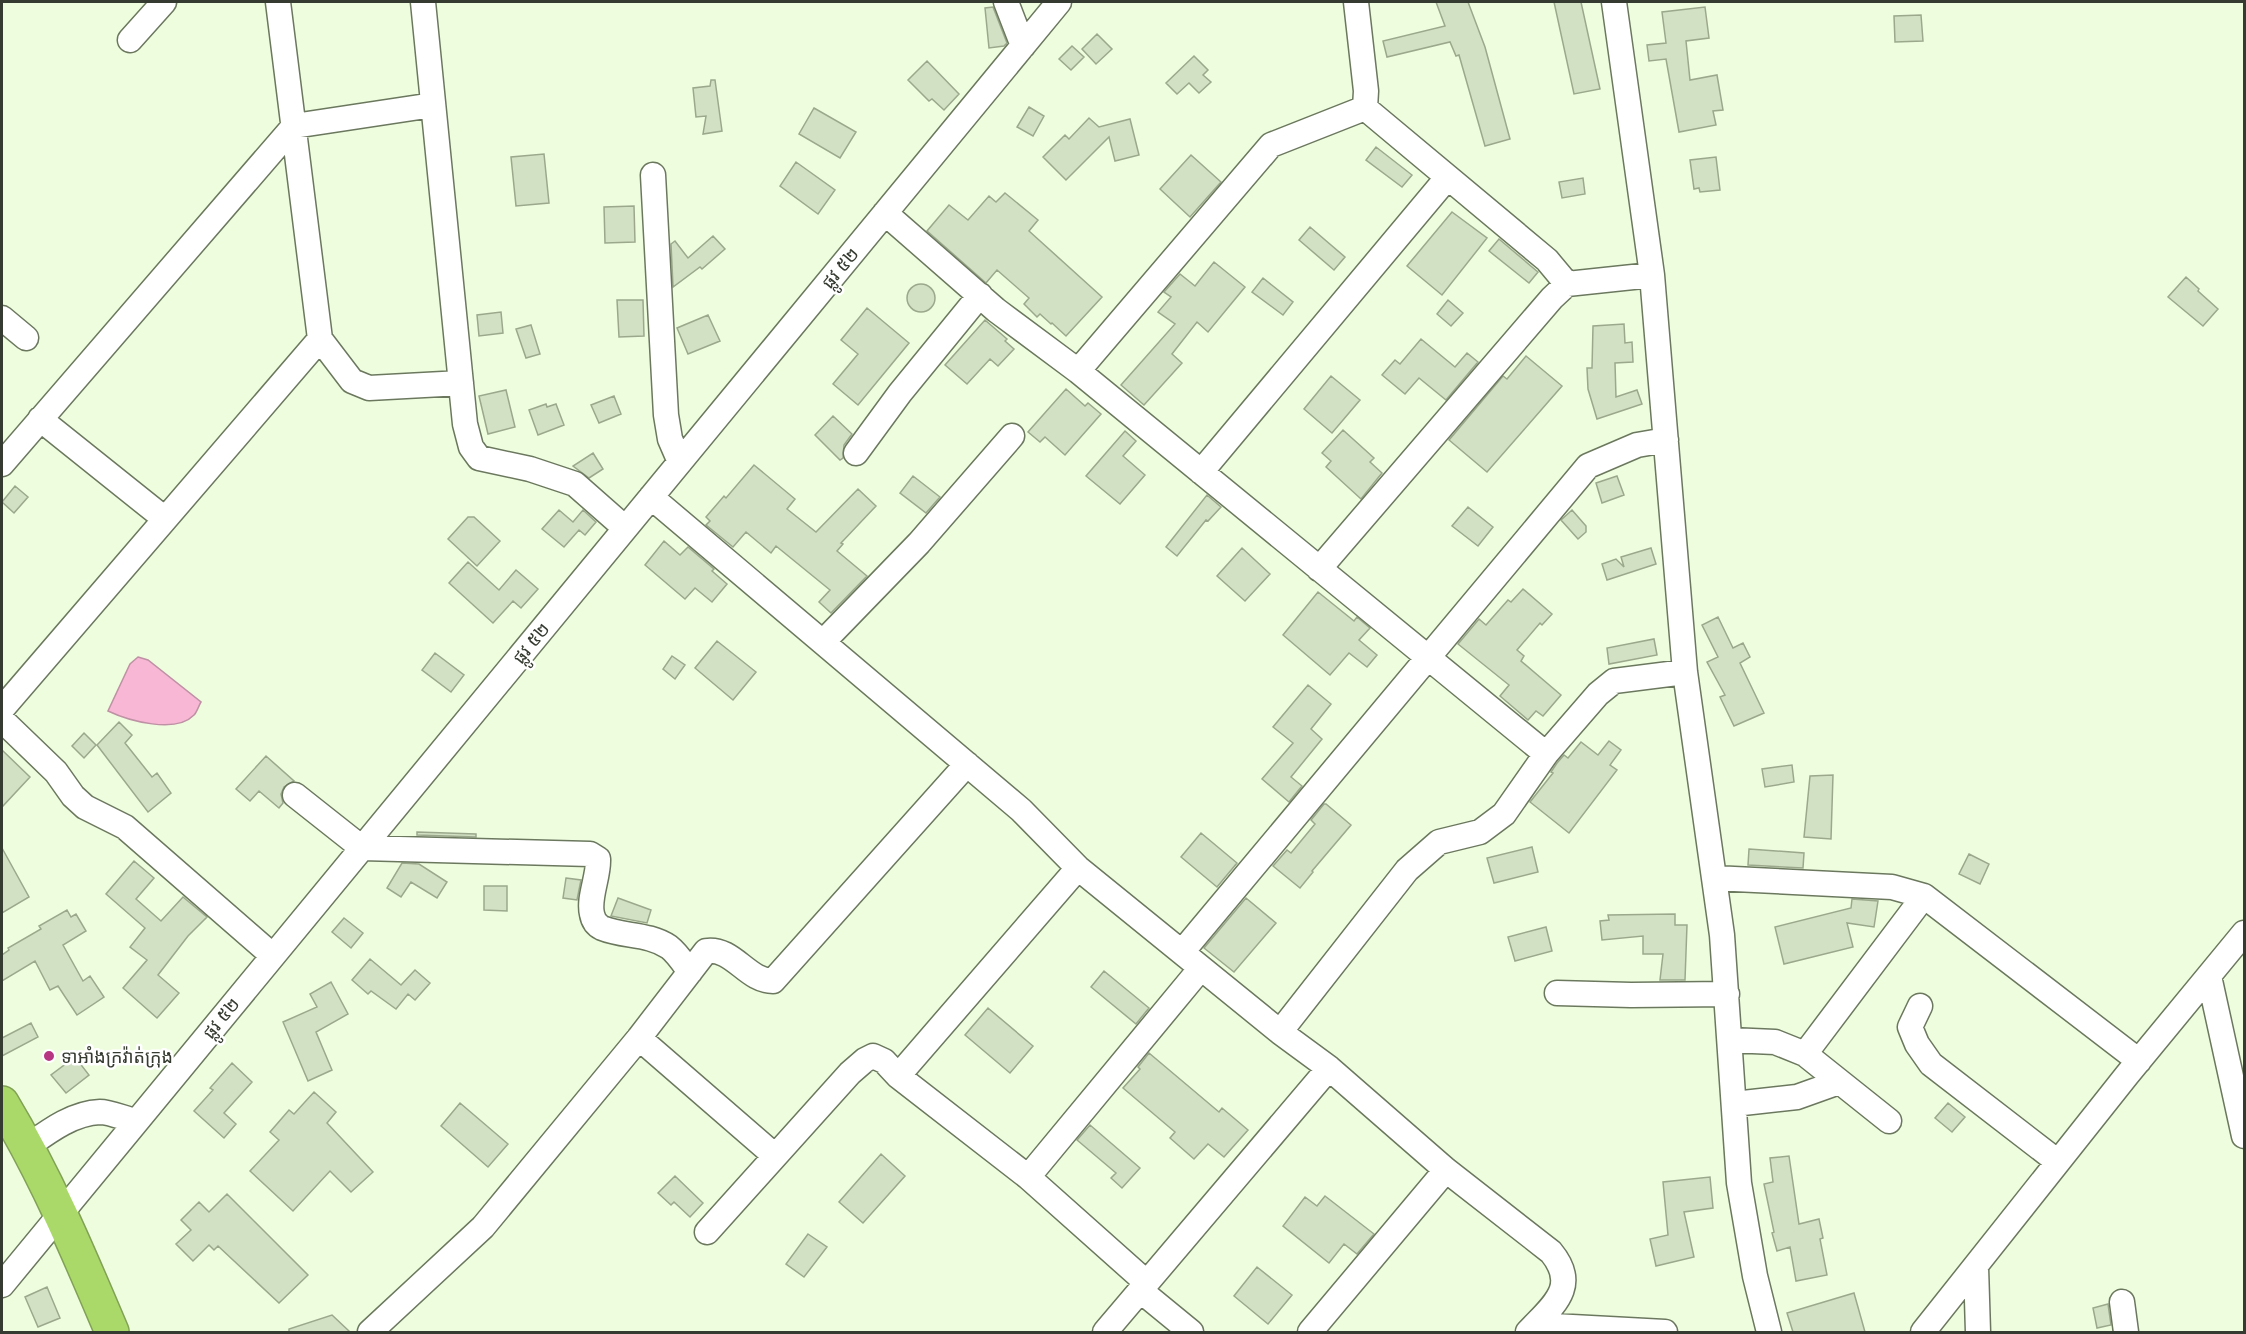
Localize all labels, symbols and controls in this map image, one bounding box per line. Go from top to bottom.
street label: ផ្លូវ ៥២ [817,243,868,297]
street label: ផ្លូវ ៥២ [508,618,559,672]
street label: ផ្លូវ ៥២ [198,993,249,1047]
place label: ទាអាំងក្រវ៉ាត់ក្រុង [61,1046,173,1068]
marker: ទាអាំងក្រវ៉ាត់ក្រុង [42,1049,56,1063]

